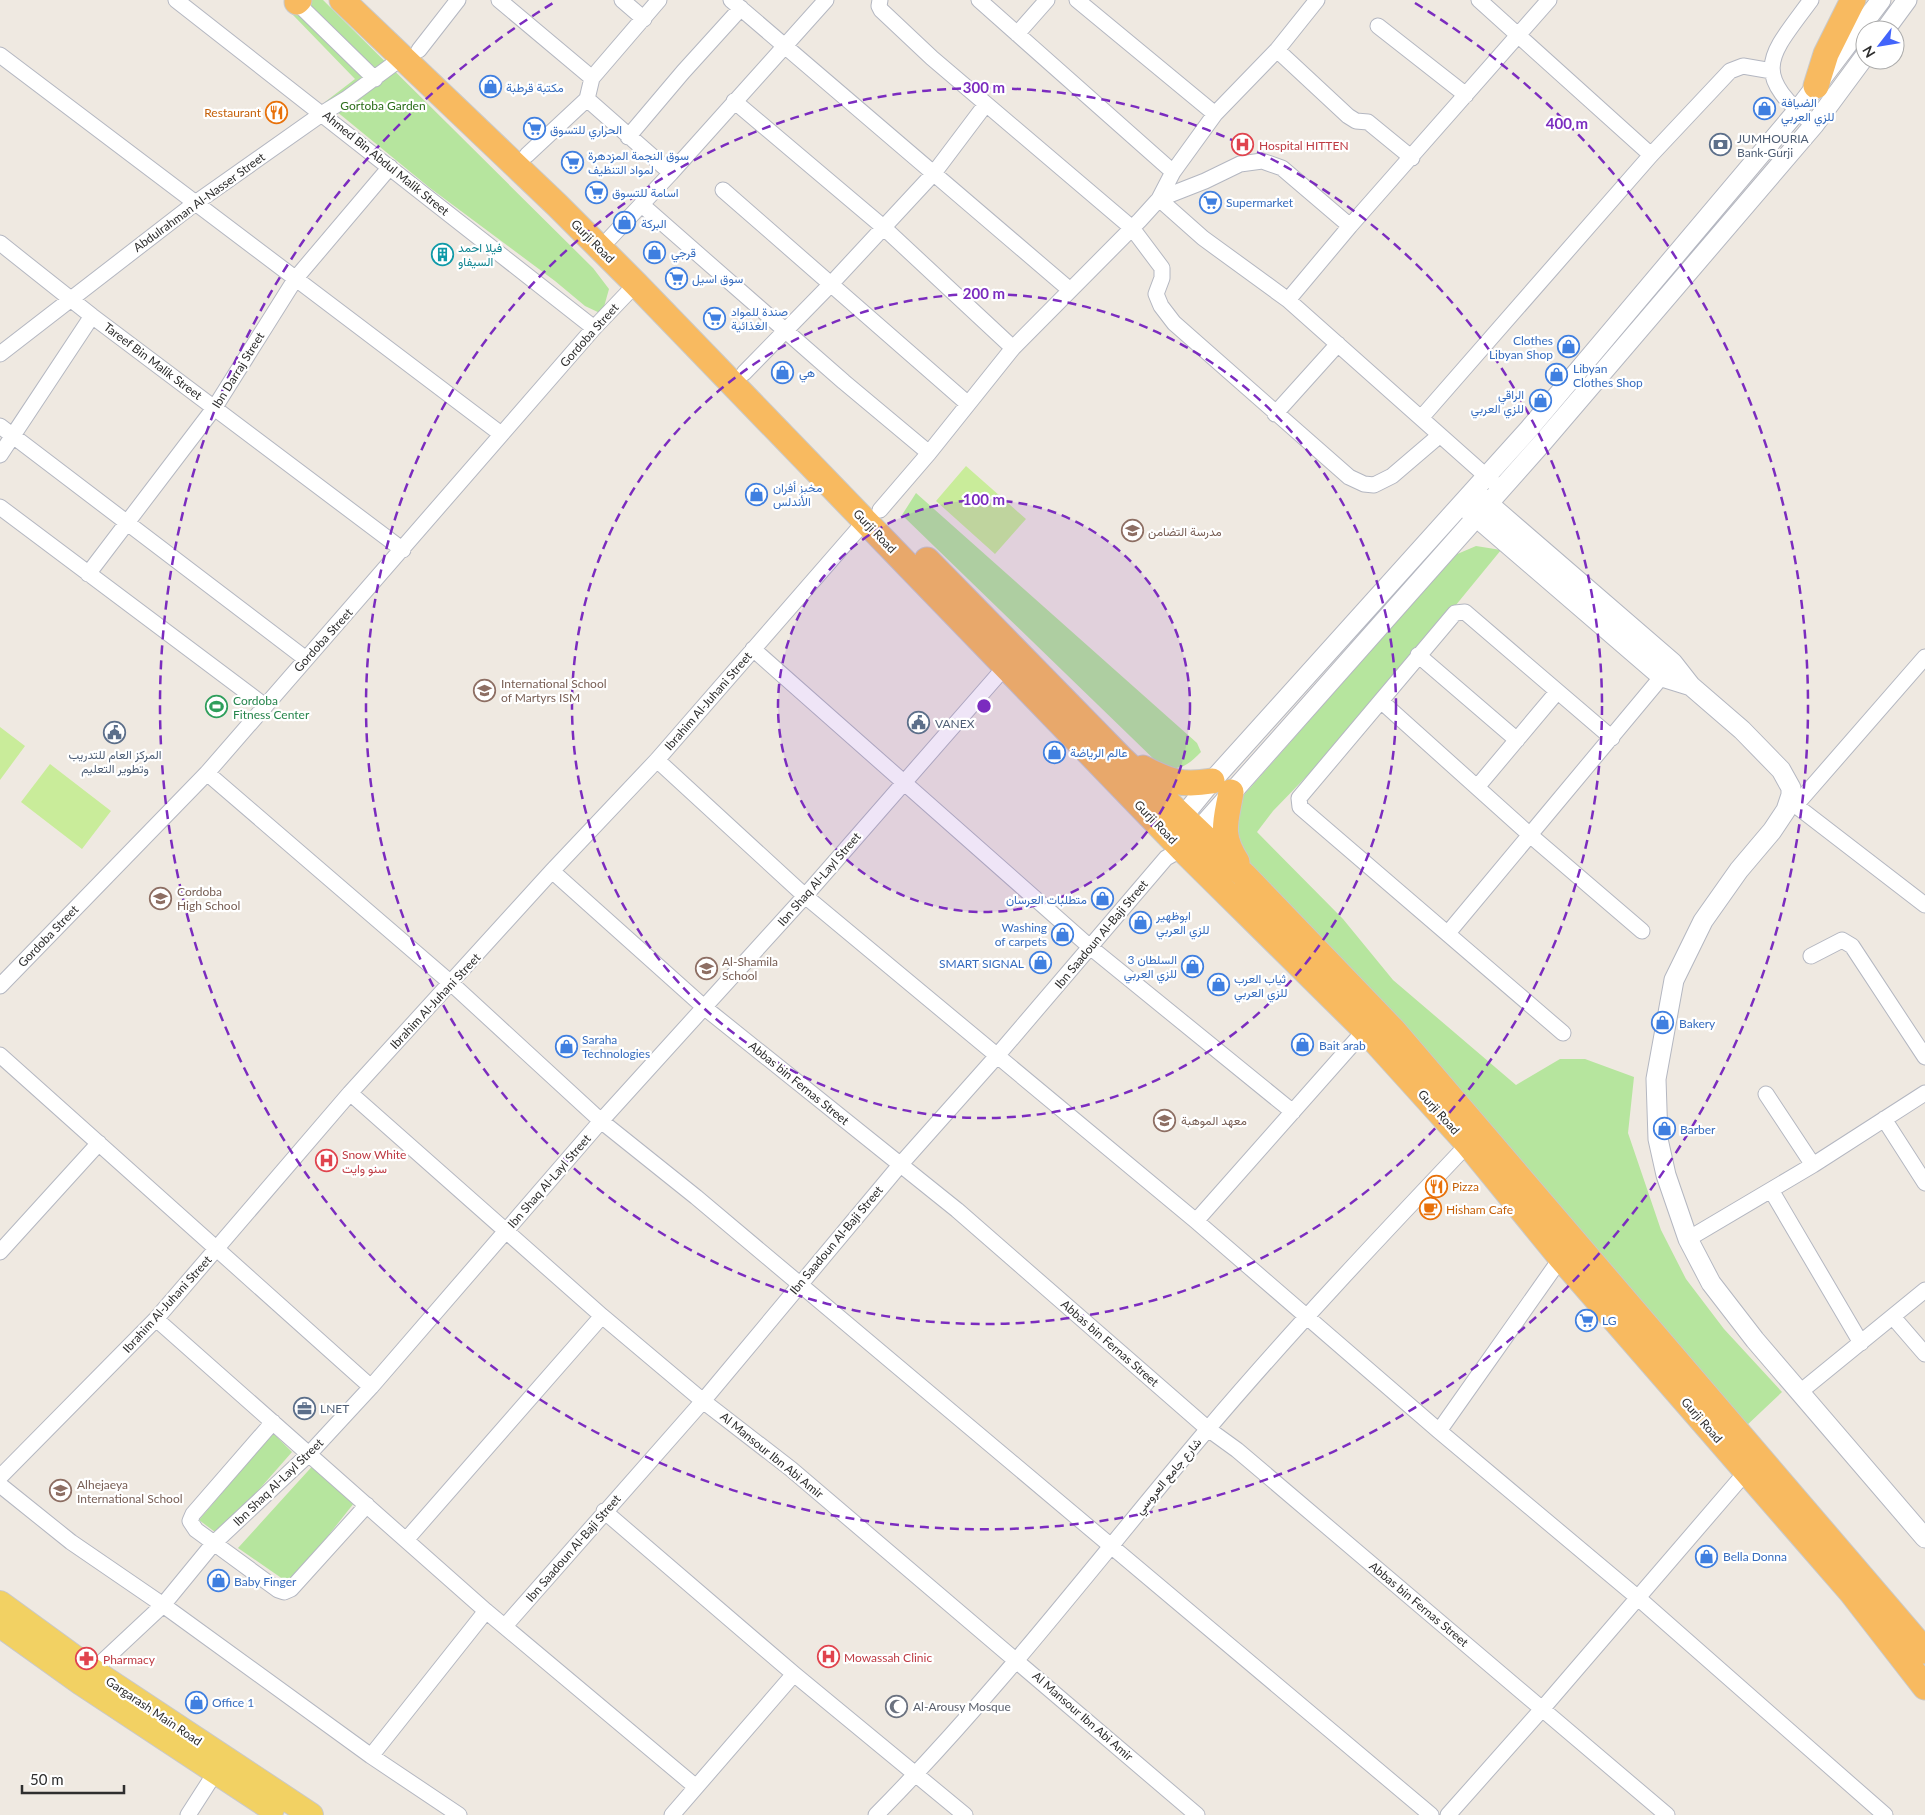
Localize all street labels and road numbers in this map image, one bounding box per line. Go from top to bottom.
street label: Ahmed Bin Abdul Malik Street [320,107,453,219]
street label: Abdulrahman Al-Nasser Street [130,149,268,255]
street label: Gurji Road [568,216,618,266]
street label: Gordoba Street [556,300,622,370]
street label: Tareef Bin Malik Street [101,319,206,403]
street label: Ibn Darraj Street [209,329,268,411]
street label: Gurji Road [850,506,900,556]
street label: Gordoba Street [290,605,356,675]
street label: Ibrahim Al-Juhani Street [661,648,755,753]
street label: Gurji Road [1131,797,1181,847]
street label: Ibn Shaq Al-Layl Street [774,829,864,929]
street label: Ibn Saadoun Al-Baji Street [1051,876,1151,991]
street label: Gordoba Street [15,901,82,970]
street label: Ibrahim Al-Juhani Street [387,949,484,1052]
street label: Abbas bin Fernas Street [746,1038,853,1128]
street label: Gurji Road [1415,1086,1463,1138]
street label: Ibn Shaq Al-Layl Street [504,1131,594,1231]
street label: Ibn Saadoun Al-Baji Street [786,1182,886,1297]
street label: Ibrahim Al-Juhani Street [119,1252,215,1356]
street label: Abbas bin Fernas Street [1058,1296,1162,1390]
street label: Gurji Road [1678,1394,1726,1446]
street label: Al Mansour Ibn Abi Amir [717,1409,827,1502]
street label: Ibn Shaq Al-Layl Street [230,1435,327,1529]
street label: شارع جامع العروسي [1132,1435,1207,1519]
street label: Ibn Saadoun Al-Baji Street [522,1491,624,1605]
street label: Abbas bin Fernas Street [1366,1558,1472,1650]
street label: Al Mansour Ibn Abi Amir [1030,1668,1137,1764]
street label: Gargarash Main Road [103,1673,205,1749]

